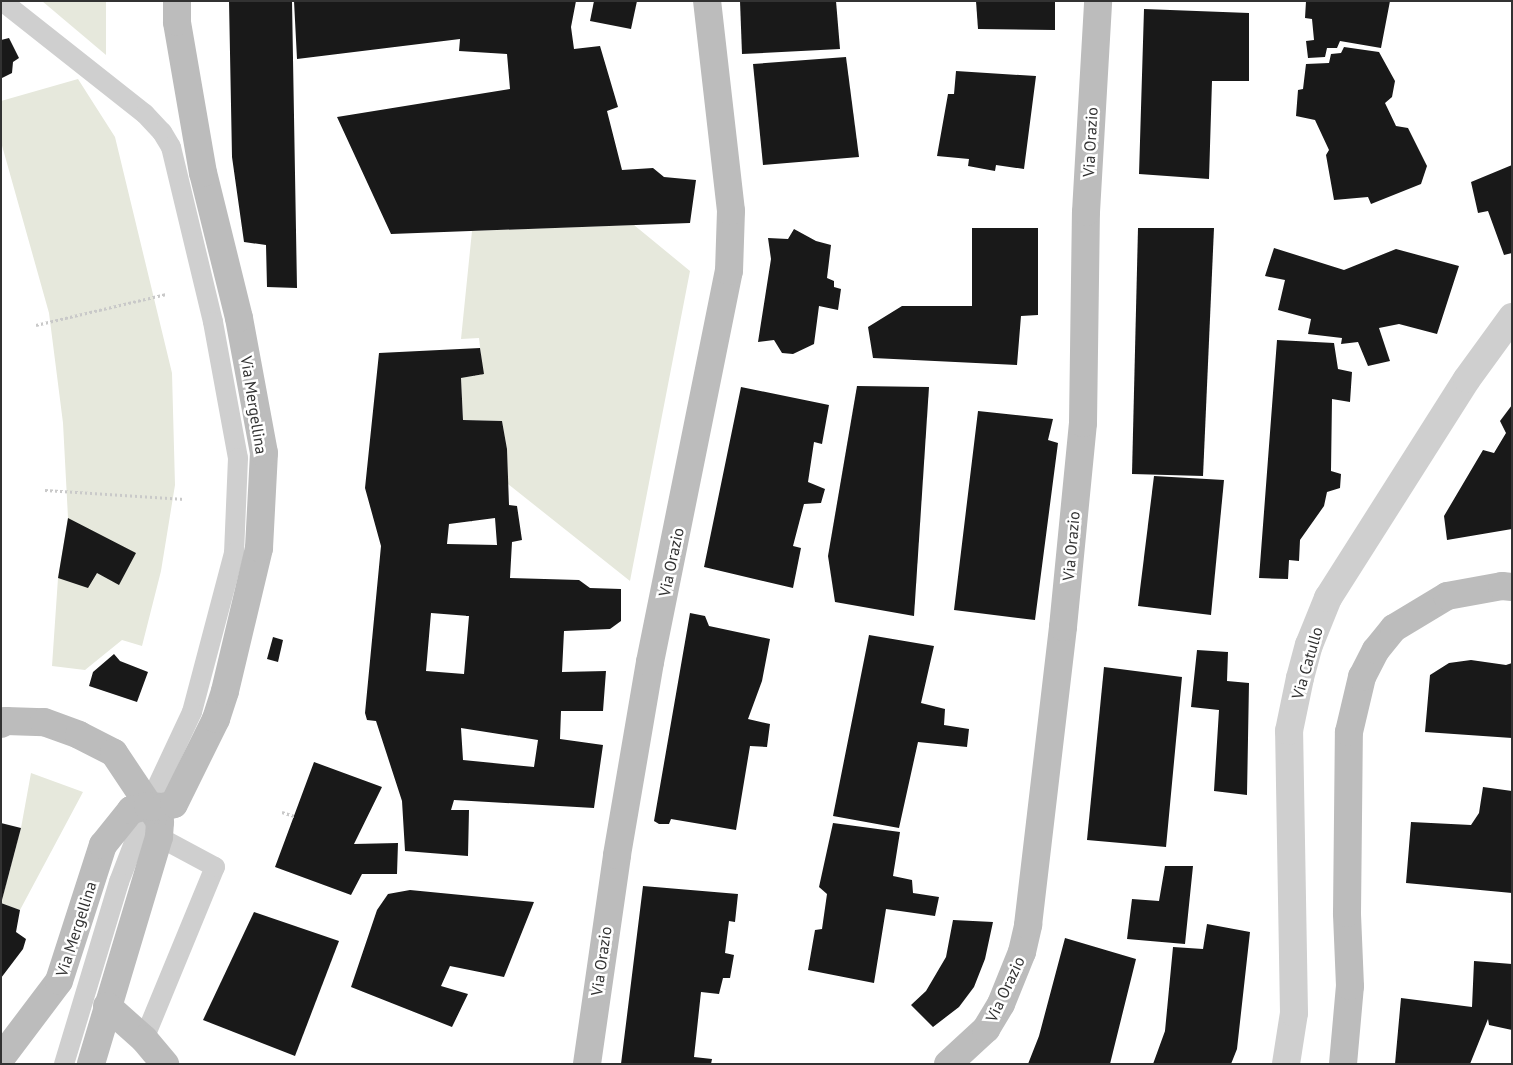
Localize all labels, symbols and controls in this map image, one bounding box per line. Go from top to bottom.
street label: Via Orazio [1079,107,1101,177]
street label: Via Mergellina [237,355,271,455]
street label: Via Orazio [1058,510,1084,582]
street label: Via Orazio [654,526,688,598]
street label: Via Catullo [1288,625,1326,701]
street label: Via Mergellina [52,879,100,979]
street label: Via Orazio [587,925,615,997]
street label: Via Orazio [982,953,1028,1025]

